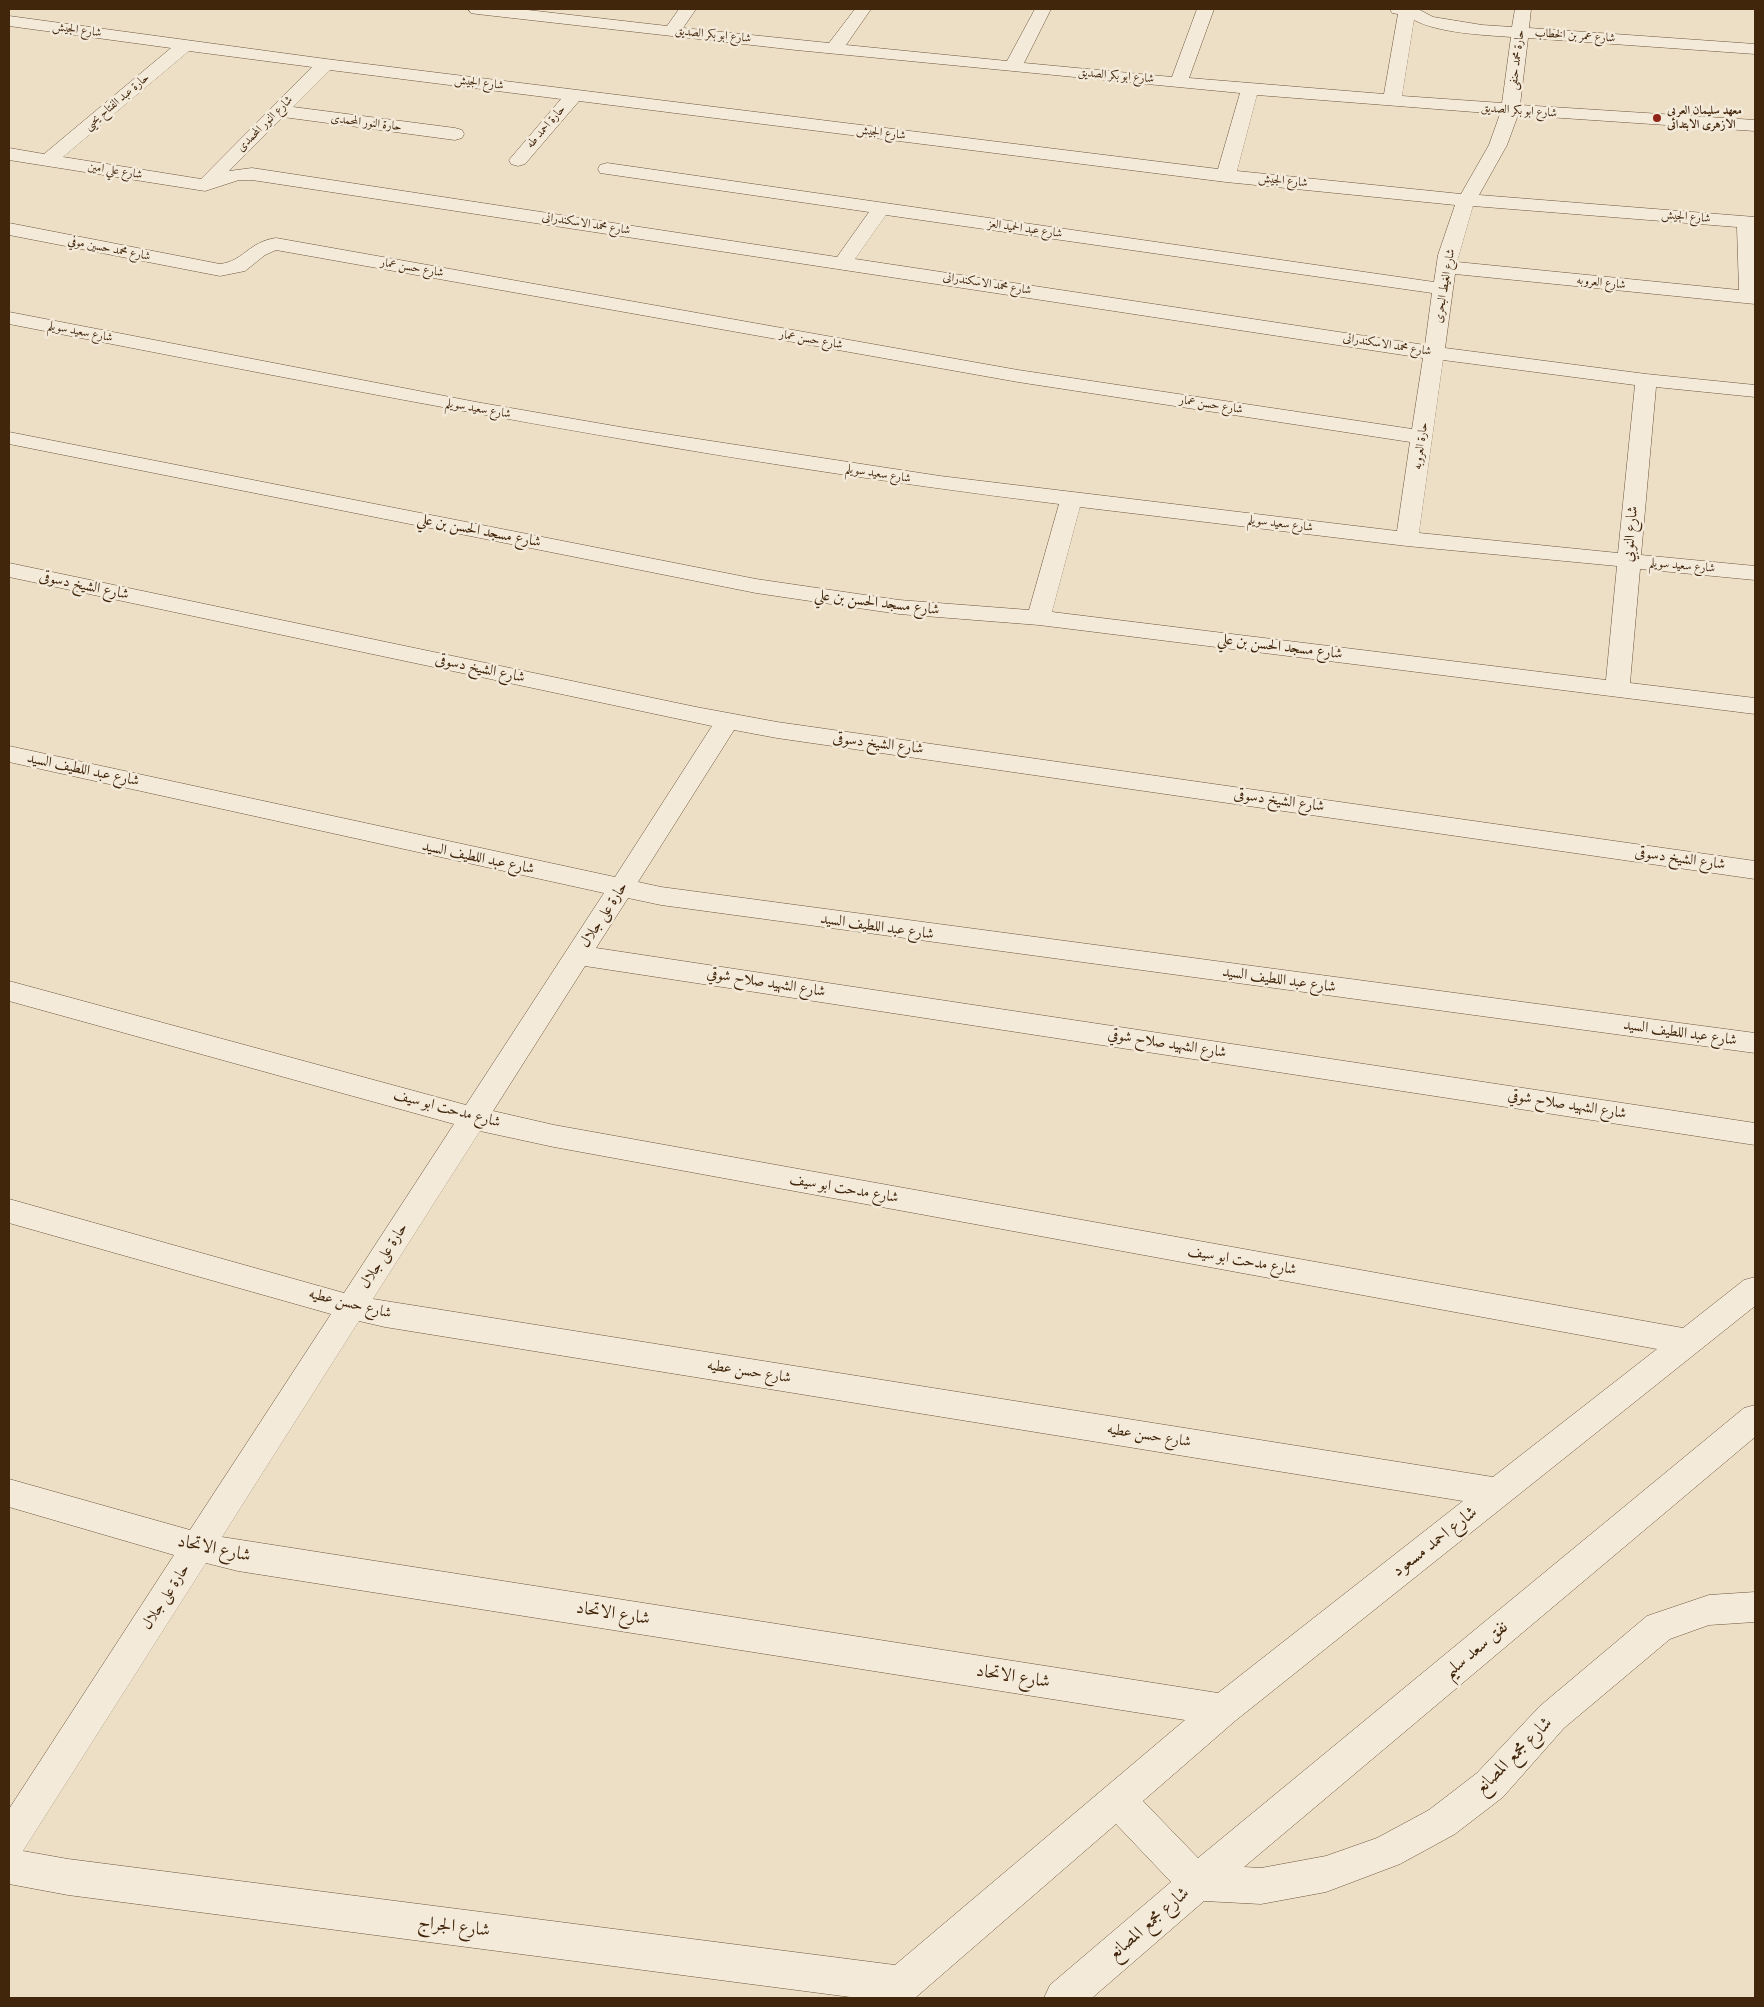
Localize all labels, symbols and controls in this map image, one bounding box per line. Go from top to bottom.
street label: شارع الجيش [52,19,102,41]
street label: شارع ابو بكر الصديق [674,24,752,46]
street label: شارع عمر بن الخطاب [1534,26,1616,46]
street label: حارة محمد حنفى [1506,29,1528,91]
street label: شارع ابو بكر الصديق [1077,65,1155,87]
street label: حارة عبد الفتاح يحيى [82,71,152,133]
street label: شارع الجيش [454,73,504,93]
street label: شارع النور المحمدى [234,93,296,155]
street label: شارع ابو بكر الصديق [1480,101,1558,121]
street label: حارة احمد طه [523,102,569,152]
place label: معهد سليمان العربى الازهرى الابتدائى [1667,104,1742,132]
street label: حارة النور المحمدى [330,111,402,135]
marker: معهد سليمان العربى الازهرى الابتدائى [1651,112,1663,124]
street label: شارع الجيش [856,123,906,143]
street label: شارع علي امين [87,160,143,182]
street label: شارع الجيش [1258,171,1308,191]
street label: شارع الجيش [1661,208,1711,226]
street label: شارع محمد الاسكندرانى [541,210,631,238]
street label: شارع عبد الحميد العز [987,217,1063,241]
street label: شارع محمد حسين موفي [66,234,152,264]
street label: شارع الغيط البحرى [1431,248,1459,324]
street label: شارع حسن عمار [379,255,445,281]
street label: شارع محمد الاسكندرانى [942,270,1032,298]
street label: شارع العروبه [1576,273,1626,293]
street label: شارع سعيد سويلم [46,319,114,345]
street label: شارع حسن عمار [778,327,844,353]
street label: شارع محمد الاسكندرانى [1342,331,1432,359]
street label: شارع حسن عمار [1178,393,1244,417]
street label: شارع سعيد سويلم [444,396,512,422]
street label: حارة العروبه [1411,421,1431,471]
street label: شارع سعيد سويلم [844,462,912,486]
street label: شارع النوبي [1620,505,1642,563]
street label: شارع مسجد الحسن بن علي [416,510,542,552]
street label: شارع سعيد سويلم [1246,513,1314,535]
street label: شارع سعيد سويلم [1648,556,1716,576]
street label: شارع الشيخ دسوقى [37,568,131,604]
street label: شارع مسجد الحسن بن علي [813,586,941,620]
street label: شارع مسجد الحسن بن علي [1216,630,1344,664]
street label: شارع الشيخ دسوقى [433,651,527,687]
street label: شارع الشيخ دسوقى [832,730,924,758]
street label: شارع عبد اللطيف السيد [25,749,141,791]
street label: شارع الشيخ دسوقى [1233,786,1325,816]
street label: شارع عبد اللطيف السيد [420,837,536,879]
street label: شارع الشيخ دسوقى [1634,844,1726,874]
street label: حارة على جلال [576,879,632,951]
street label: شارع عبد اللطيف السيد [819,910,935,944]
street label: شارع عبد اللطيف السيد [1221,963,1337,997]
street label: شارع الشهيد صلاح شوقي [705,965,827,1001]
street label: شارع عبد اللطيف السيد [1622,1016,1738,1050]
street label: شارع الشهيد صلاح شوقي [1106,1026,1228,1062]
street label: شارع مدحت ابو سيف [391,1086,503,1132]
street label: شارع الشهيد صلاح شوقي [1506,1087,1628,1123]
street label: شارع مدحت ابو سيف [788,1171,900,1207]
street label: حارة على جلال [356,1220,412,1292]
street label: شارع مدحت ابو سيف [1186,1243,1298,1279]
street label: شارع حسن عطيه [307,1285,393,1323]
street label: شارع حسن عطيه [706,1356,792,1388]
street label: شارع حسن عطيه [1106,1420,1192,1452]
street label: شارع احمد مسعود [1388,1502,1482,1582]
street label: شارع الاتحاد [175,1531,253,1567]
street label: حارة على جلال [138,1561,194,1633]
street label: شارع الاتحاد [575,1598,651,1630]
street label: نفق سعد سليم [1439,1617,1513,1683]
street label: شارع الاتحاد [975,1661,1051,1693]
street label: شارع مجمع المصانع [1471,1713,1557,1799]
street label: شارع مجمع المصانع [1104,1883,1194,1965]
street label: شارع الجراج [417,1912,491,1942]

